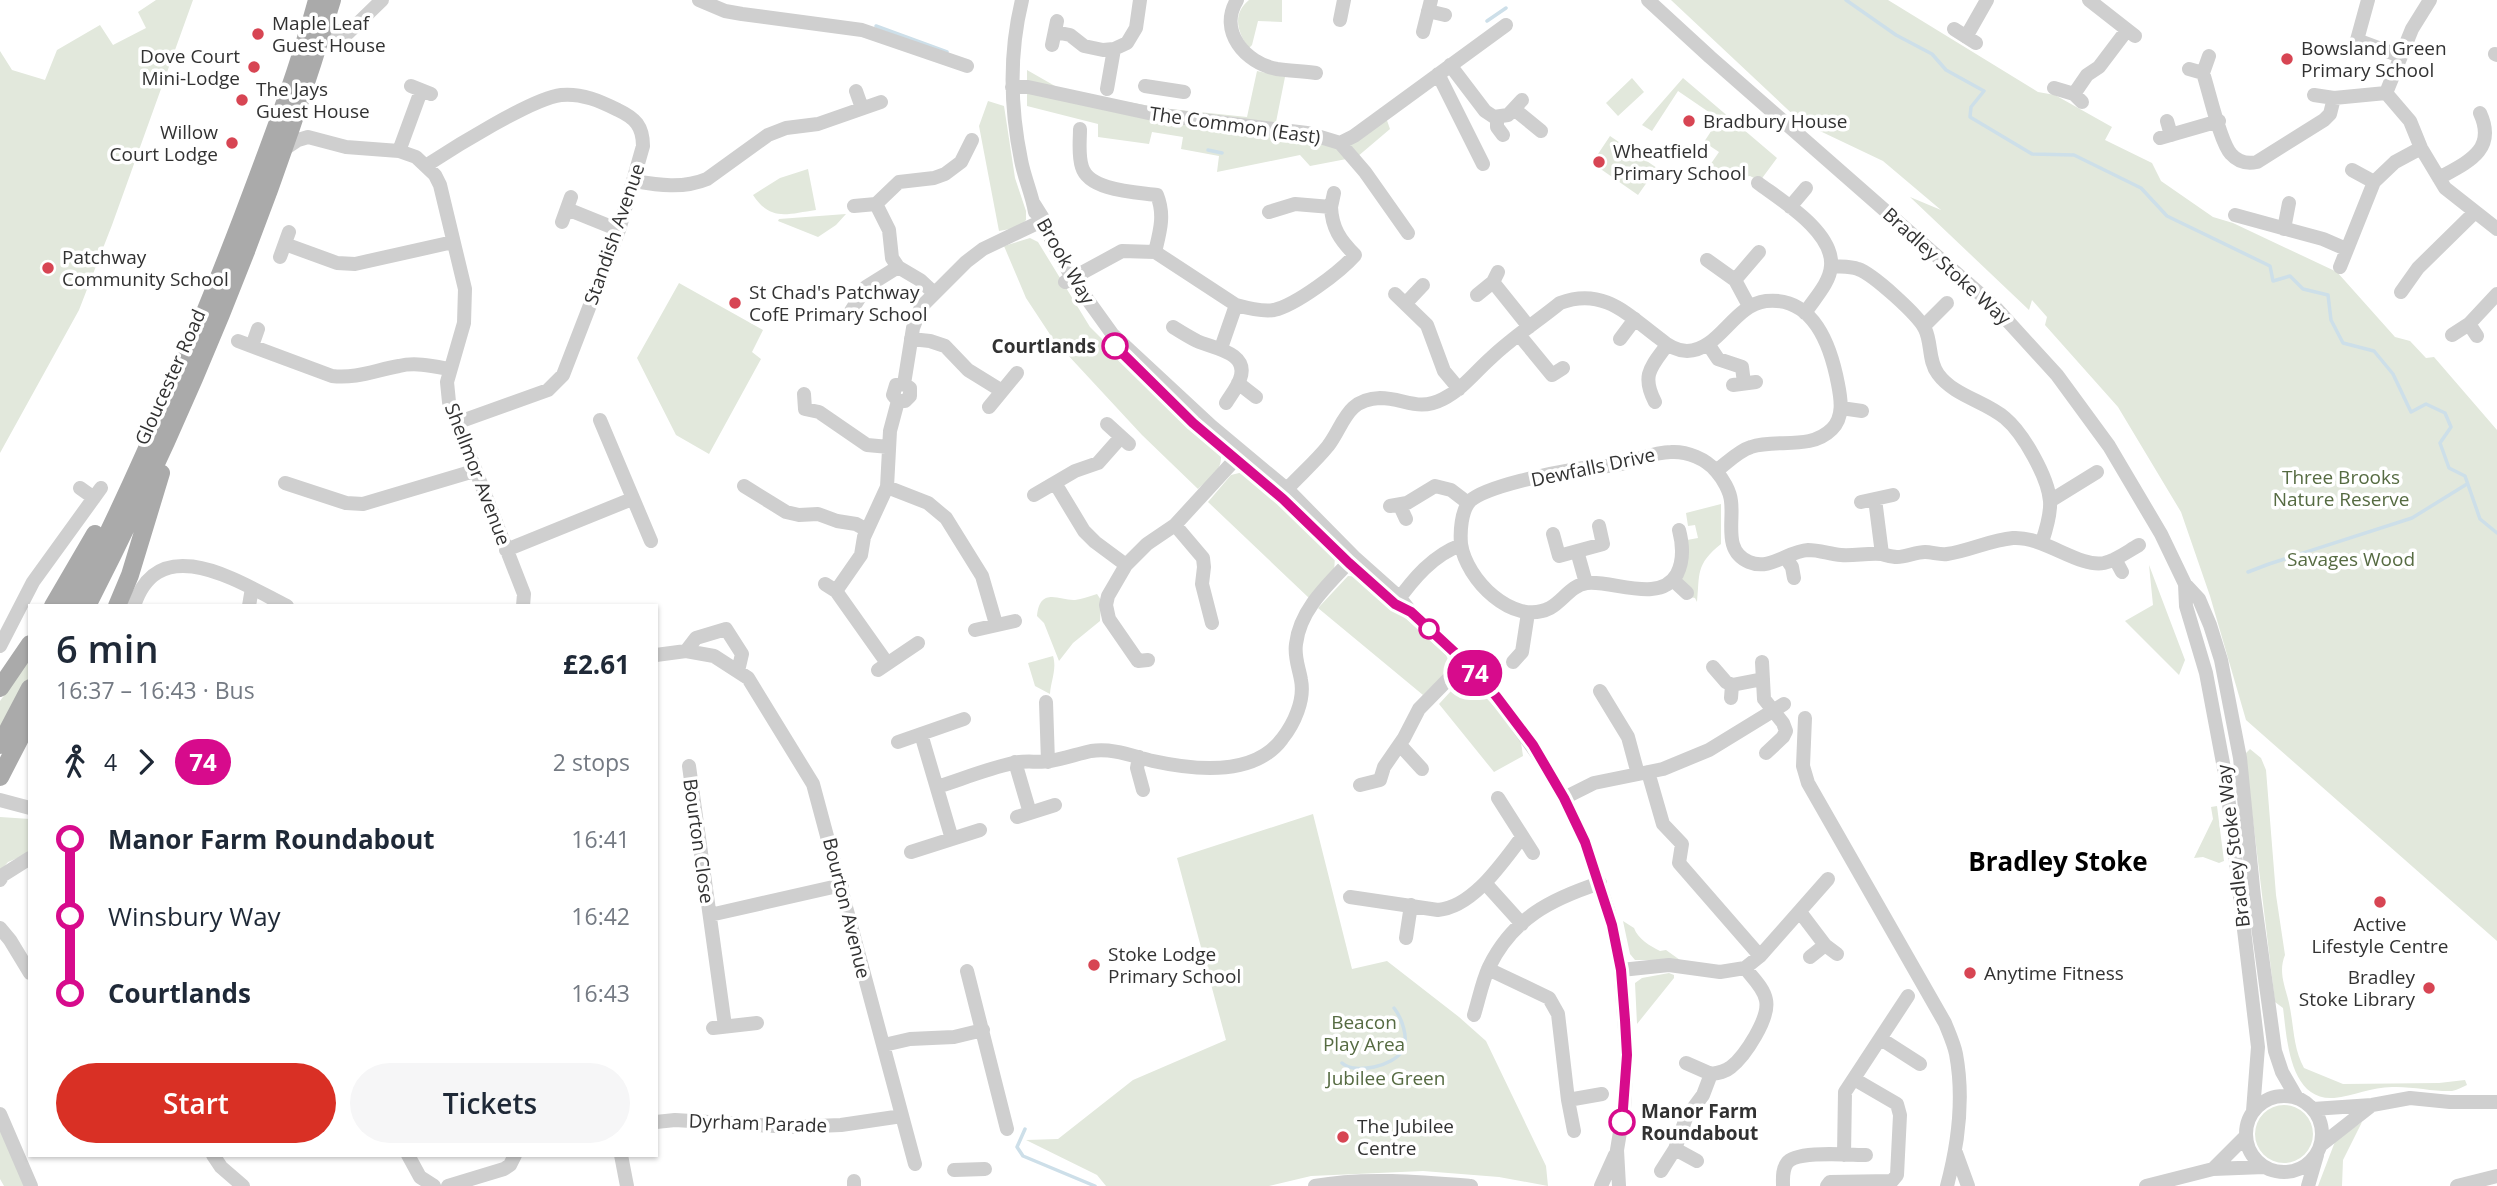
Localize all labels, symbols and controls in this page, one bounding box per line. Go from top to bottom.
place label: Maple Leaf Guest House [272,10,386,58]
marker: Maple Leaf Guest House [250,26,266,42]
place label: Bowsland Green Primary School [2301,35,2447,83]
place label: Dove Court Mini-Lodge [140,43,240,91]
marker: Bowsland Green Primary School [2279,51,2295,67]
marker: Dove Court Mini-Lodge [246,59,262,75]
place label: The Jays Guest House [256,76,370,124]
marker: The Jays Guest House [234,92,250,108]
street label: The Common (East) [1148,100,1322,150]
place label: Bradbury House [1703,108,1848,134]
marker: Bradbury House [1681,113,1697,129]
place label: Willow Court Lodge [110,119,218,167]
marker: Willow Court Lodge [224,135,240,151]
place label: Wheatfield Primary School [1613,138,1746,186]
marker: Wheatfield Primary School [1591,154,1607,170]
street label: Standish Avenue [578,160,650,308]
street label: Bradley Stoke Way [1877,201,2017,331]
street label: Brook Way [1031,213,1101,309]
place label: Patchway Community School [62,244,229,292]
marker: Patchway Community School [40,260,56,276]
place label: St Chad's Patchway CofE Primary School [749,279,927,327]
marker: St Chad's Patchway CofE Primary School [727,295,743,311]
street label: Gloucester Road [128,305,212,449]
place label: Courtlands [992,333,1096,359]
marker: Courtlands [1102,333,1128,359]
street label: Shellmor Avenue [439,399,517,549]
street label: Dewfalls Drive [1529,441,1657,493]
park label: Three Brooks Nature Reserve [2273,464,2409,512]
park label: Savages Wood [2287,546,2415,572]
unlabelled marker [1419,619,1439,639]
text: 6 min [56,622,159,674]
text: £2.61 [563,646,630,682]
line badge: 74 [1444,650,1506,696]
text: 74 [1461,656,1489,689]
text: 16:37 – 16:43 · Bus [56,674,255,706]
icon: walk [56,743,94,781]
icon: forward [127,743,165,781]
text: 74 [189,745,217,778]
text: 4 [104,746,117,778]
text: 2 stops [553,746,630,778]
street label: Bradley Stoke Way [2210,763,2256,929]
street label: Bourton Close [677,777,721,905]
text: Manor Farm Roundabout [108,821,435,857]
text: 16:41 [571,823,630,855]
street label: Bourton Avenue [817,835,877,981]
district label: Bradley Stoke [1968,843,2148,879]
marker: Active Lifestyle Centre [2372,894,2388,910]
text: Winsbury Way [108,898,281,934]
text: 16:42 [571,900,630,932]
place label: Active Lifestyle Centre [2311,911,2449,959]
place label: Stoke Lodge Primary School [1108,941,1241,989]
marker: Stoke Lodge Primary School [1086,957,1102,973]
place label: Anytime Fitness [1984,960,2124,986]
place label: Bradley Stoke Library [2299,964,2415,1012]
marker: Anytime Fitness [1962,965,1978,981]
text: Courtlands [108,975,251,1011]
text: 16:43 [571,977,630,1009]
marker: Bradley Stoke Library [2421,980,2437,996]
park label: Beacon Play Area [1323,1009,1405,1057]
button: Start [56,1063,336,1143]
button: Tickets [350,1063,630,1143]
park label: Jubilee Green [1325,1065,1445,1091]
place label: Manor Farm Roundabout [1641,1098,1758,1146]
street label: Dyrham Parade [688,1108,828,1138]
marker: Manor Farm Roundabout [1609,1109,1635,1135]
place label: The Jubilee Centre [1357,1113,1454,1161]
marker: The Jubilee Centre [1335,1129,1351,1145]

